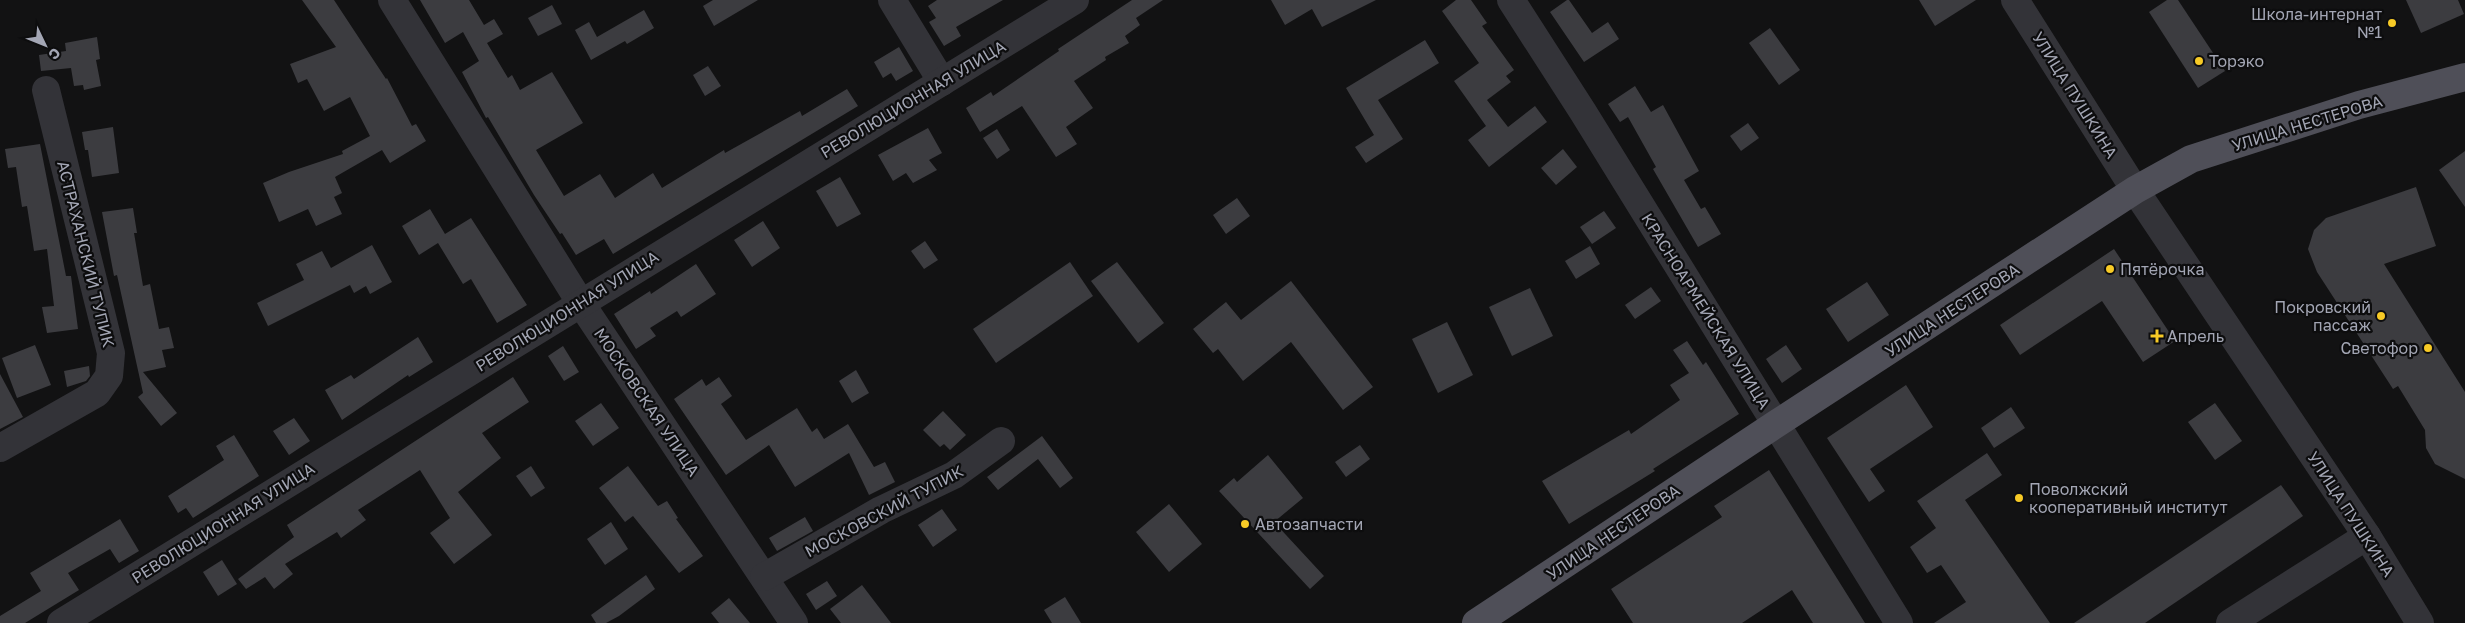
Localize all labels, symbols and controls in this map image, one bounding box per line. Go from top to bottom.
place label: Школа-интернат №1 [2251,4,2382,42]
marker: Школа-интернат №1 [2386,17,2398,29]
north arrow [20,20,70,70]
street label: УЛИЦА ПУШКИНА [2028,28,2122,162]
street label: РЕВОЛЮЦИОННАЯ УЛИЦА [817,36,1009,162]
text: С [45,45,64,64]
place label: Торэко [2209,51,2264,71]
marker: Торэко [2193,55,2205,67]
street label: УЛИЦА НЕСТЕРОВА [2229,91,2385,155]
street label: АСТРАХАНСКИЙ ТУПИК [53,159,119,349]
street label: КРАСНОАРМЕЙСКАЯ УЛИЦА [1637,209,1775,413]
street label: РЕВОЛЮЦИОННАЯ УЛИЦА [472,246,663,376]
street label: УЛИЦА НЕСТЕРОВА [1881,259,2023,361]
place label: Пятёрочка [2120,259,2204,279]
marker: Пятёрочка [2104,263,2116,275]
place label: Покровский пассаж [2274,297,2371,335]
marker: Покровский пассаж [2375,310,2387,322]
street label: МОСКОВСКАЯ УЛИЦА [590,324,704,480]
place label: Апрель [2167,326,2224,346]
marker: Апрель [2151,330,2163,342]
place label: Светофор [2340,338,2418,358]
marker: Светофор [2422,342,2434,354]
street label: УЛИЦА ПУШКИНА [2303,448,2399,581]
street label: РЕВОЛЮЦИОННАЯ УЛИЦА [128,458,319,588]
street label: МОСКОВСКИЙ ТУПИК [801,461,967,561]
place label: Поволжский кооперативный институт [2029,479,2228,517]
street label: УЛИЦА НЕСТЕРОВА [1543,480,1684,584]
marker: Поволжский кооперативный институт [2013,492,2025,504]
place label: Автозапчасти [1255,514,1363,534]
marker: Автозапчасти [1239,518,1251,530]

